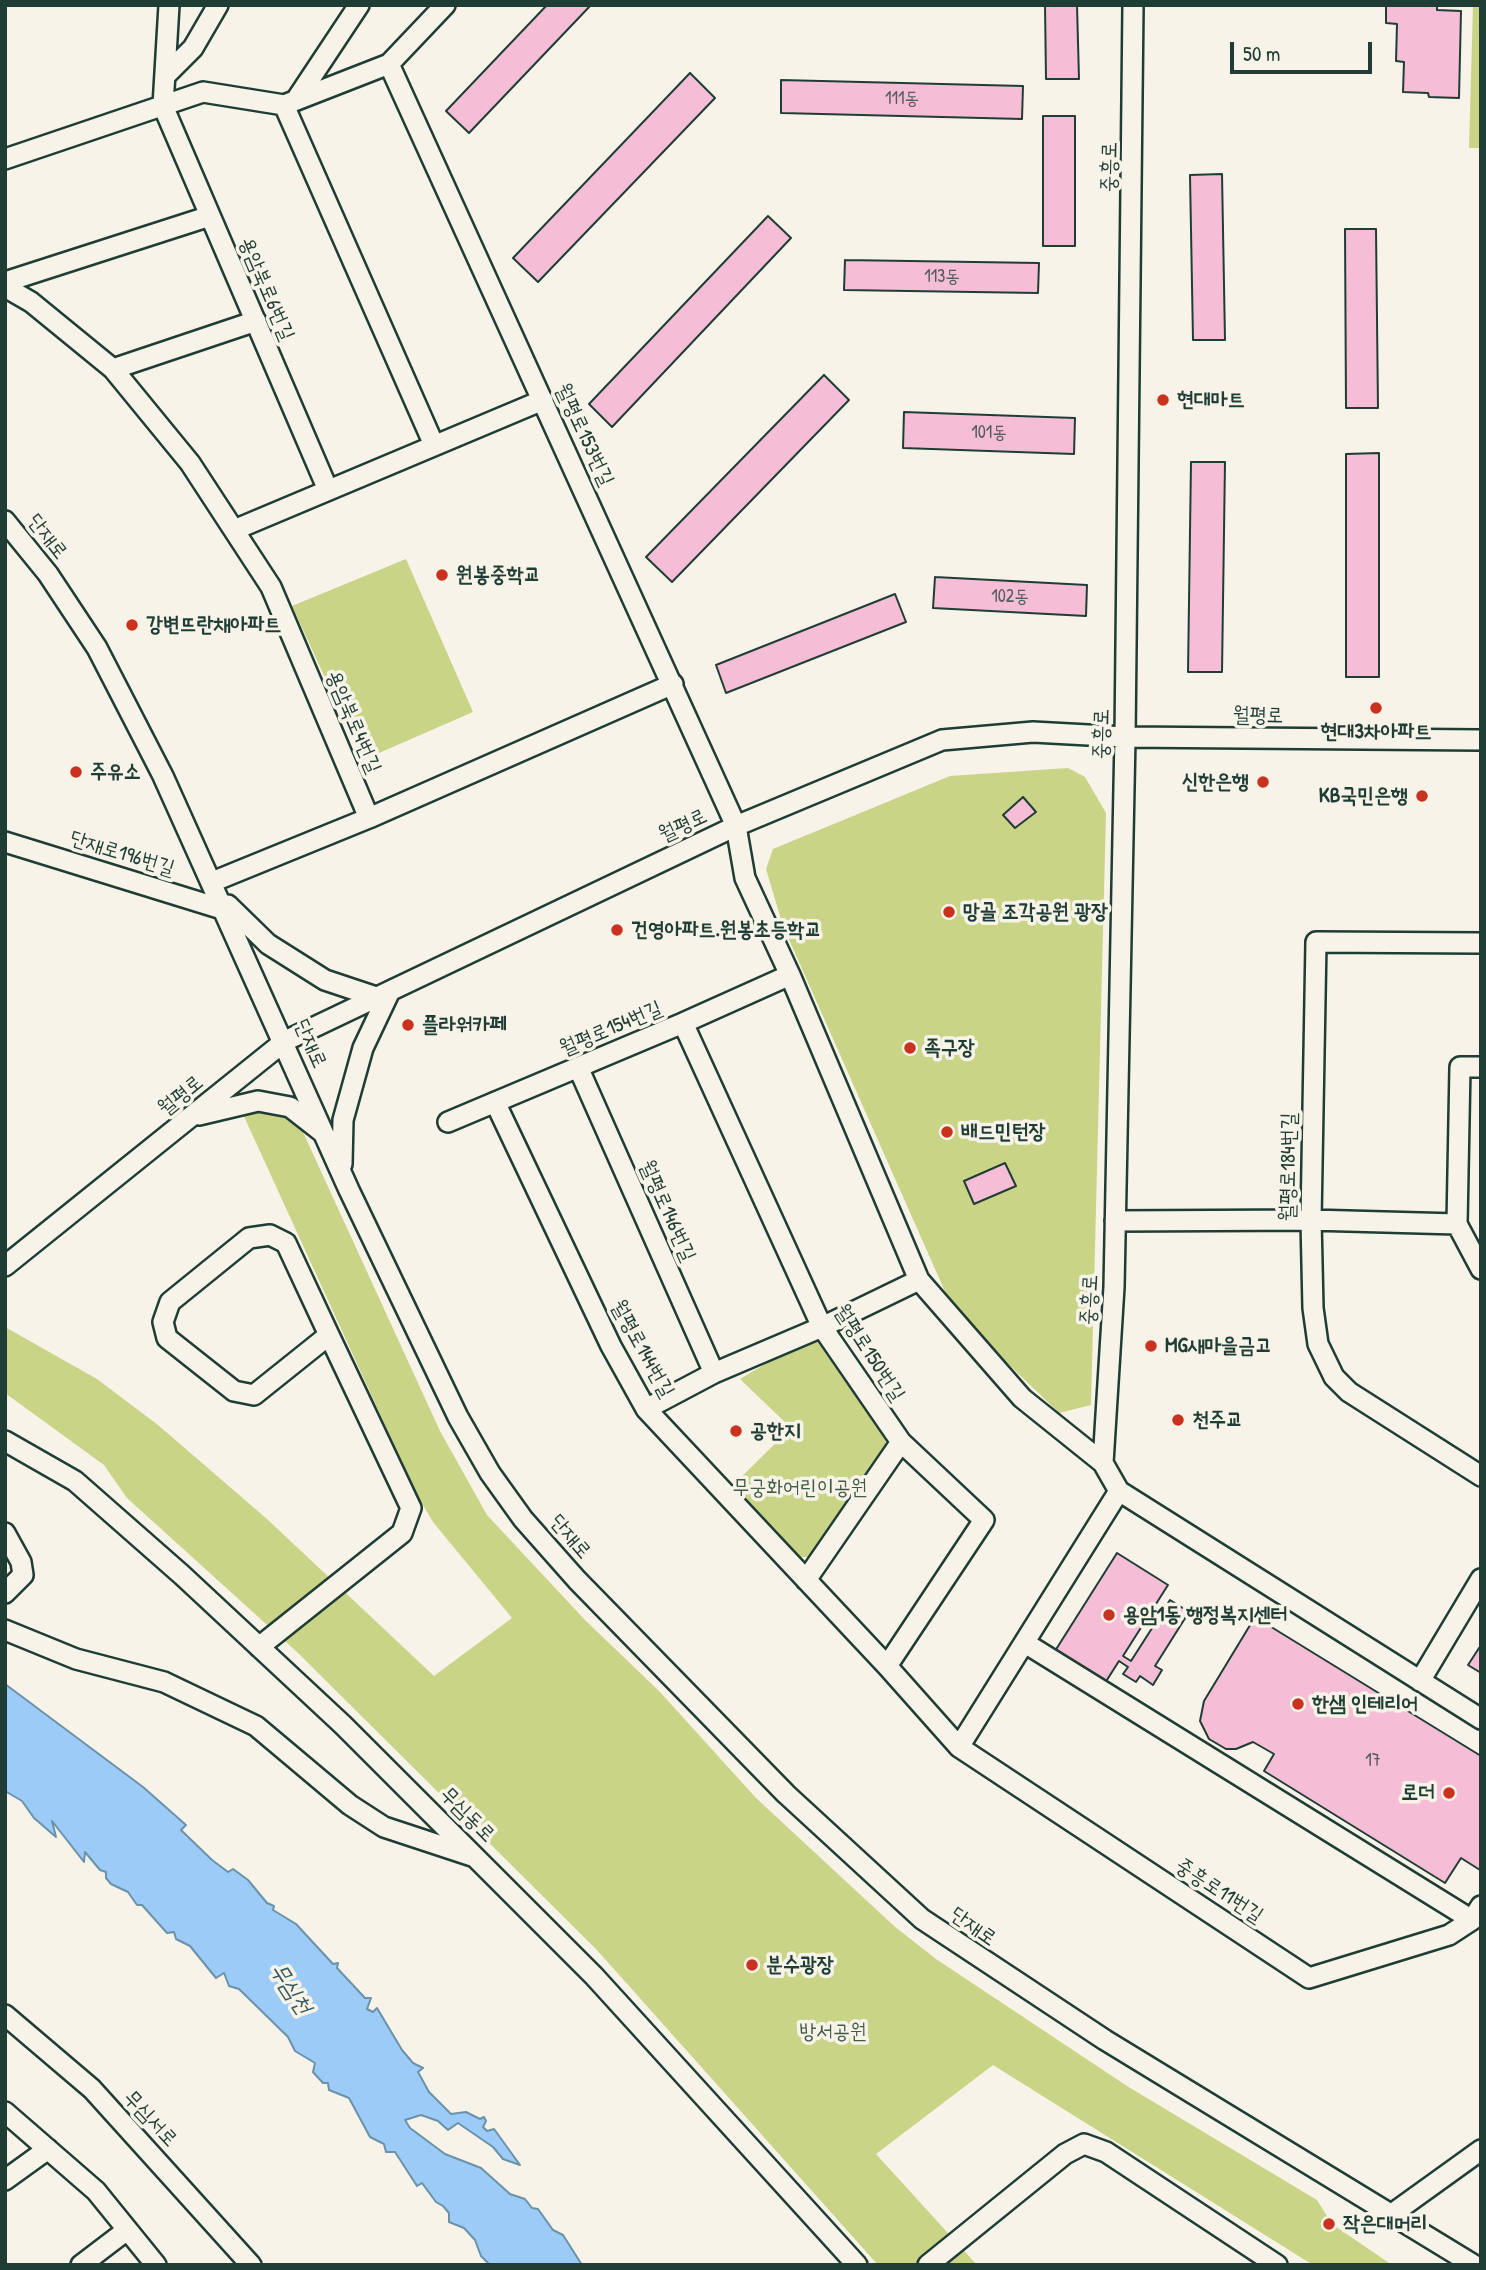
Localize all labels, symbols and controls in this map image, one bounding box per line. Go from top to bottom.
scale bar [1234,28,1376,72]
text: 50 m [1243,39,1280,68]
house number: 111동 [885,88,919,110]
street label: 중흥로 [1097,141,1123,193]
street label: 용암북로6번길 [233,234,299,344]
house number: 113동 [924,266,960,288]
street label: 월평로153번길 [549,380,619,490]
place label: 현대마트 [1177,387,1245,413]
marker: 현대마트 [1155,392,1171,408]
house number: 101동 [971,422,1007,444]
street label: 단재로 [21,509,73,565]
place label: 원봉중학교 [456,562,540,588]
marker: 원봉중학교 [434,567,450,583]
house number: 102동 [991,586,1029,608]
place label: 강변뜨란채아파트 [146,612,281,638]
marker: 강변뜨란채아파트 [124,617,140,633]
street label: 용암북로4번길 [320,667,386,777]
marker: 현대3차아파트 [1368,700,1384,716]
street label: 월평로 [1232,703,1284,729]
street label: 중흥로 [1089,708,1115,760]
place label: 현대3차아파트 [1321,719,1431,745]
place label: 주유소 [90,759,141,785]
marker: 주유소 [68,764,84,780]
place label: 신한은행 [1181,769,1249,795]
marker: 신한은행 [1255,774,1271,790]
place label: KB국민은행 [1319,783,1408,809]
marker: KB국민은행 [1414,788,1430,804]
street label: 월평로 [655,804,711,848]
street label: 단재로196번길 [67,826,177,882]
place label: 망골 조각공원 광장 [963,899,1108,925]
marker: 망골 조각공원 광장 [941,904,957,920]
place label: 건영아파트.원봉초등학교 [631,917,821,943]
marker: 건영아파트.원봉초등학교 [609,922,625,938]
street label: 월평로154번길 [556,996,666,1062]
place label: 플라워카페 [422,1012,506,1038]
street label: 단재로 [288,1016,332,1072]
marker: 플라워카페 [400,1017,416,1033]
place label: 족구장 [924,1035,975,1061]
marker: 족구장 [902,1040,918,1056]
street label: 월평로 [153,1070,209,1122]
street label: 월평로184번길 [1275,1112,1303,1222]
place label: 배드민턴장 [961,1119,1045,1145]
marker: 배드민턴장 [939,1124,955,1140]
street label: 월평로146번길 [633,1156,701,1266]
street label: 중흥로 [1076,1274,1104,1326]
street label: 월평로144번길 [605,1296,679,1402]
street label: 월평로150번길 [828,1300,910,1406]
place label: MG새마을금고 [1165,1333,1272,1359]
marker: MG새마을금고 [1143,1338,1159,1354]
place label: 천주교 [1192,1407,1243,1433]
marker: 천주교 [1170,1412,1186,1428]
place label: 공한지 [750,1418,801,1444]
marker: 공한지 [728,1423,744,1439]
park label: 무궁화어린이공원 [732,1475,868,1501]
street label: 단재로 [544,1510,596,1564]
place label: 용암1동 행정복지센터 [1123,1602,1288,1628]
marker: 용암1동 행정복지센터 [1101,1607,1117,1623]
place label: 한샘 인테리어 [1312,1691,1418,1717]
marker: 한샘 인테리어 [1290,1696,1306,1712]
house number: 17 [1365,1750,1381,1772]
place label: 로더 [1401,1780,1435,1806]
street label: 무심동로 [434,1782,500,1848]
marker: 로더 [1441,1785,1457,1801]
street label: 중흥로11번길 [1170,1853,1268,1929]
street label: 단재로 [945,1902,1001,1952]
place label: 분수광장 [766,1952,834,1978]
marker: 분수광장 [744,1957,760,1973]
water label: 무심천 [263,1958,317,2020]
park label: 방서공원 [799,2019,867,2045]
street label: 무심서로 [118,2086,182,2152]
place label: 작은대머리 [1343,2211,1427,2237]
marker: 작은대머리 [1321,2216,1337,2232]

